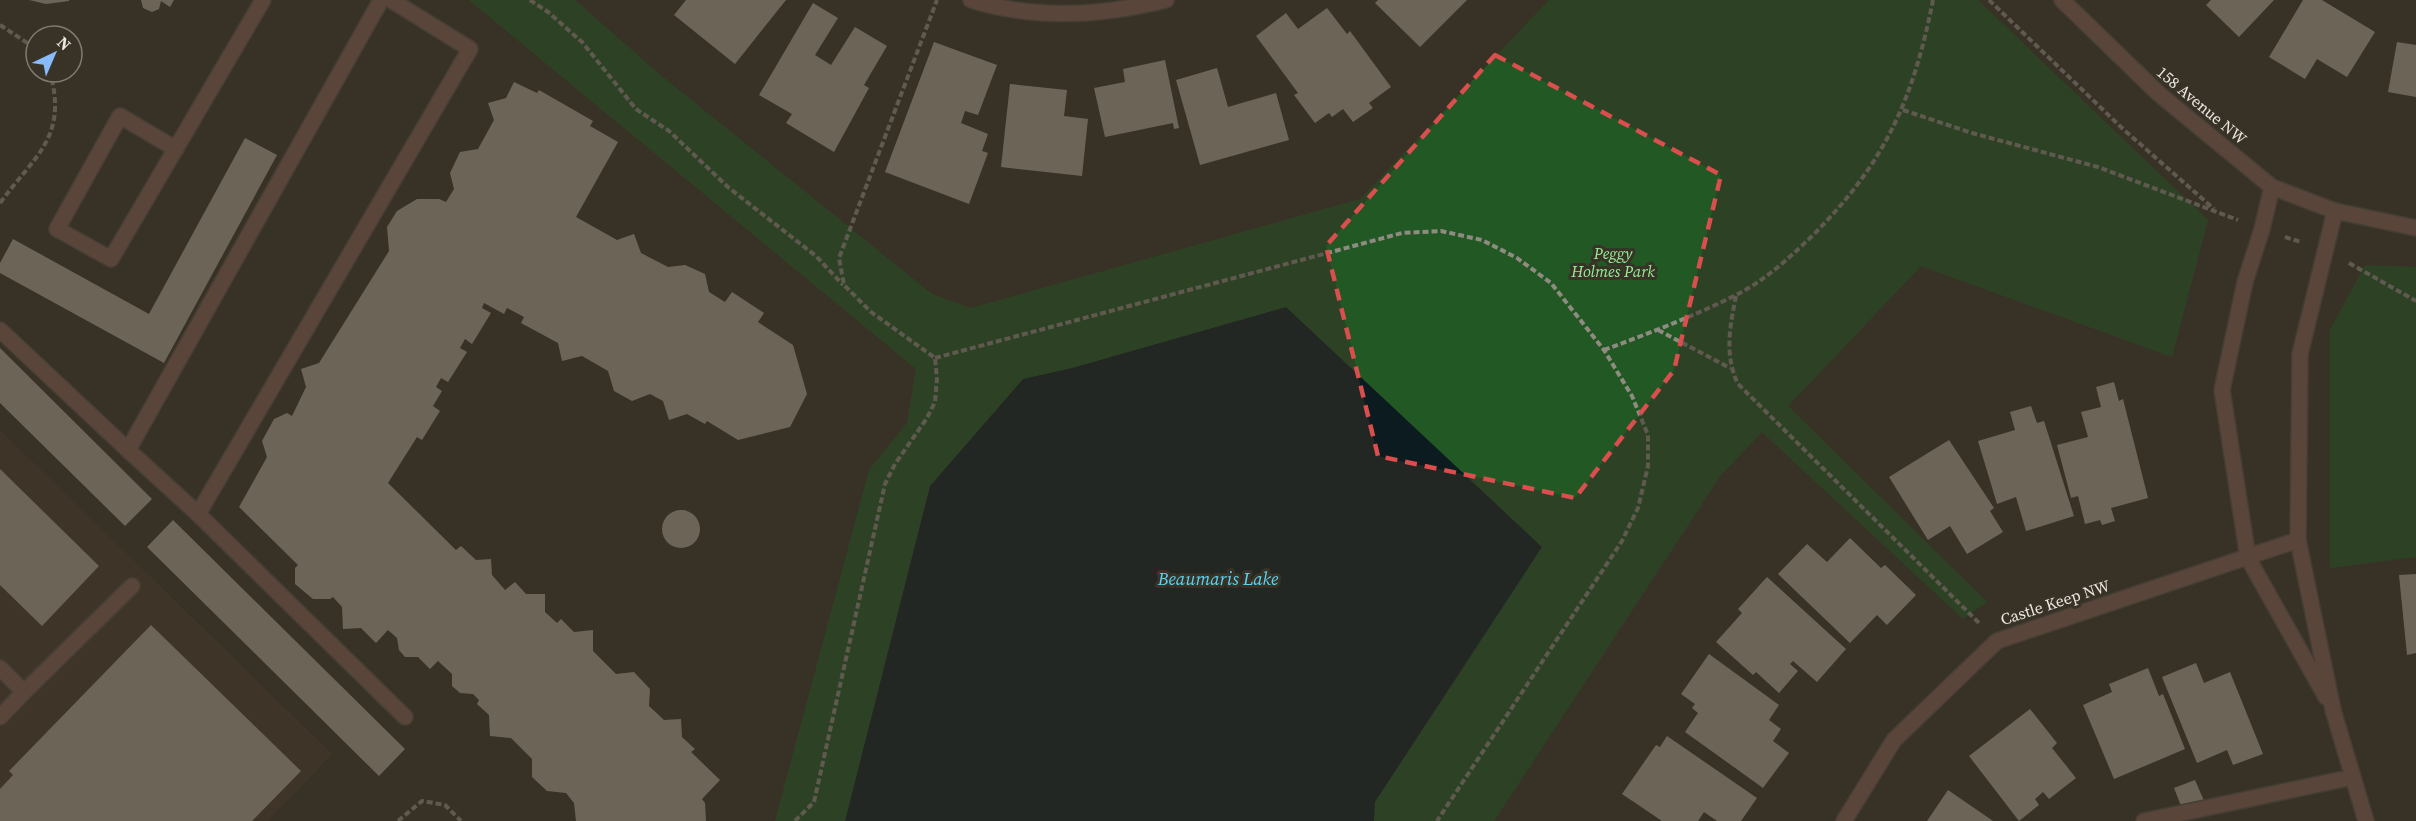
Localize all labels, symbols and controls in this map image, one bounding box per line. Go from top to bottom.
north arrow [24,24,84,84]
text: N [53,31,77,55]
street label: 158 Avenue NW [2152,61,2252,150]
park label: Peggy Holmes Park [1570,242,1655,282]
water label: Beaumaris Lake [1157,566,1279,591]
street label: Castle Keep NW [1998,574,2113,630]

